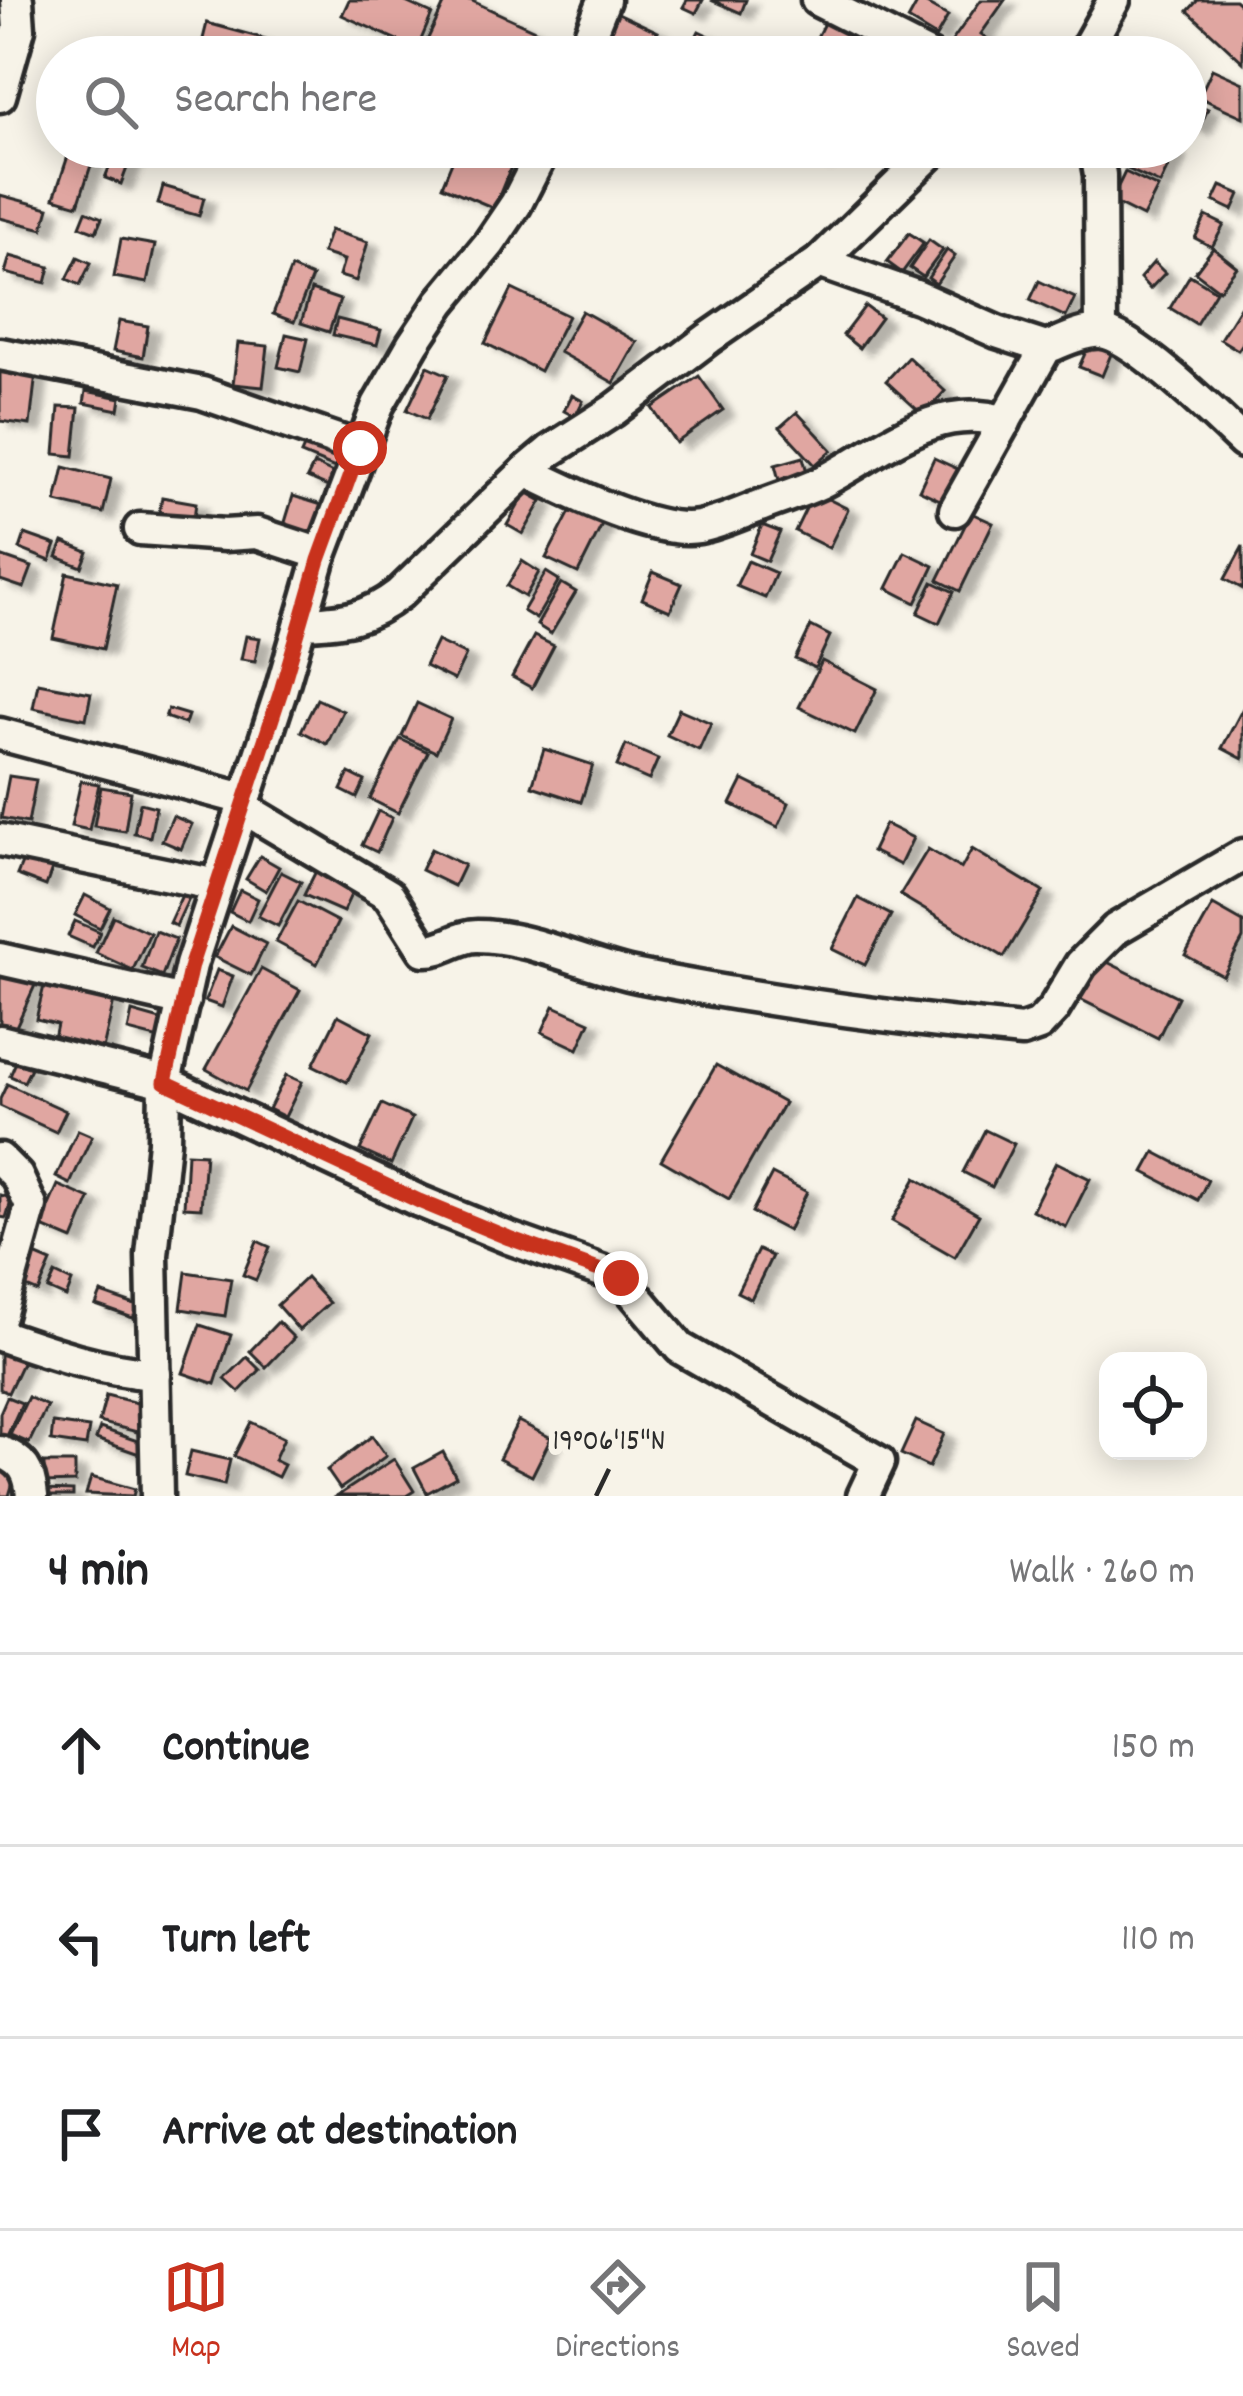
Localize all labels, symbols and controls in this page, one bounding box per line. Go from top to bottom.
search box [36,36,1207,168]
icon: search [78,69,144,135]
text: Search here [174,70,377,134]
route start [333,421,387,475]
route end [594,1251,648,1305]
map controls [1099,1352,1207,1460]
button: locate [1099,1352,1207,1460]
text: 19°06'15"N [553,1422,665,1465]
text: 4 min [48,1538,149,1610]
text: Walk · 260 m [1009,1547,1195,1602]
icon: ahead [48,1717,114,1783]
text: Continue [162,1718,310,1782]
text: 150 m [1111,1722,1195,1777]
icon: left [48,1909,114,1975]
text: Turn left [162,1910,310,1974]
text: 110 m [1121,1914,1195,1969]
icon: arrive [48,2101,114,2167]
text: Arrive at destination [162,2102,517,2166]
tab: Map [163,2254,229,2373]
tab: Directions [555,2254,680,2373]
tab: Saved [1006,2254,1080,2373]

